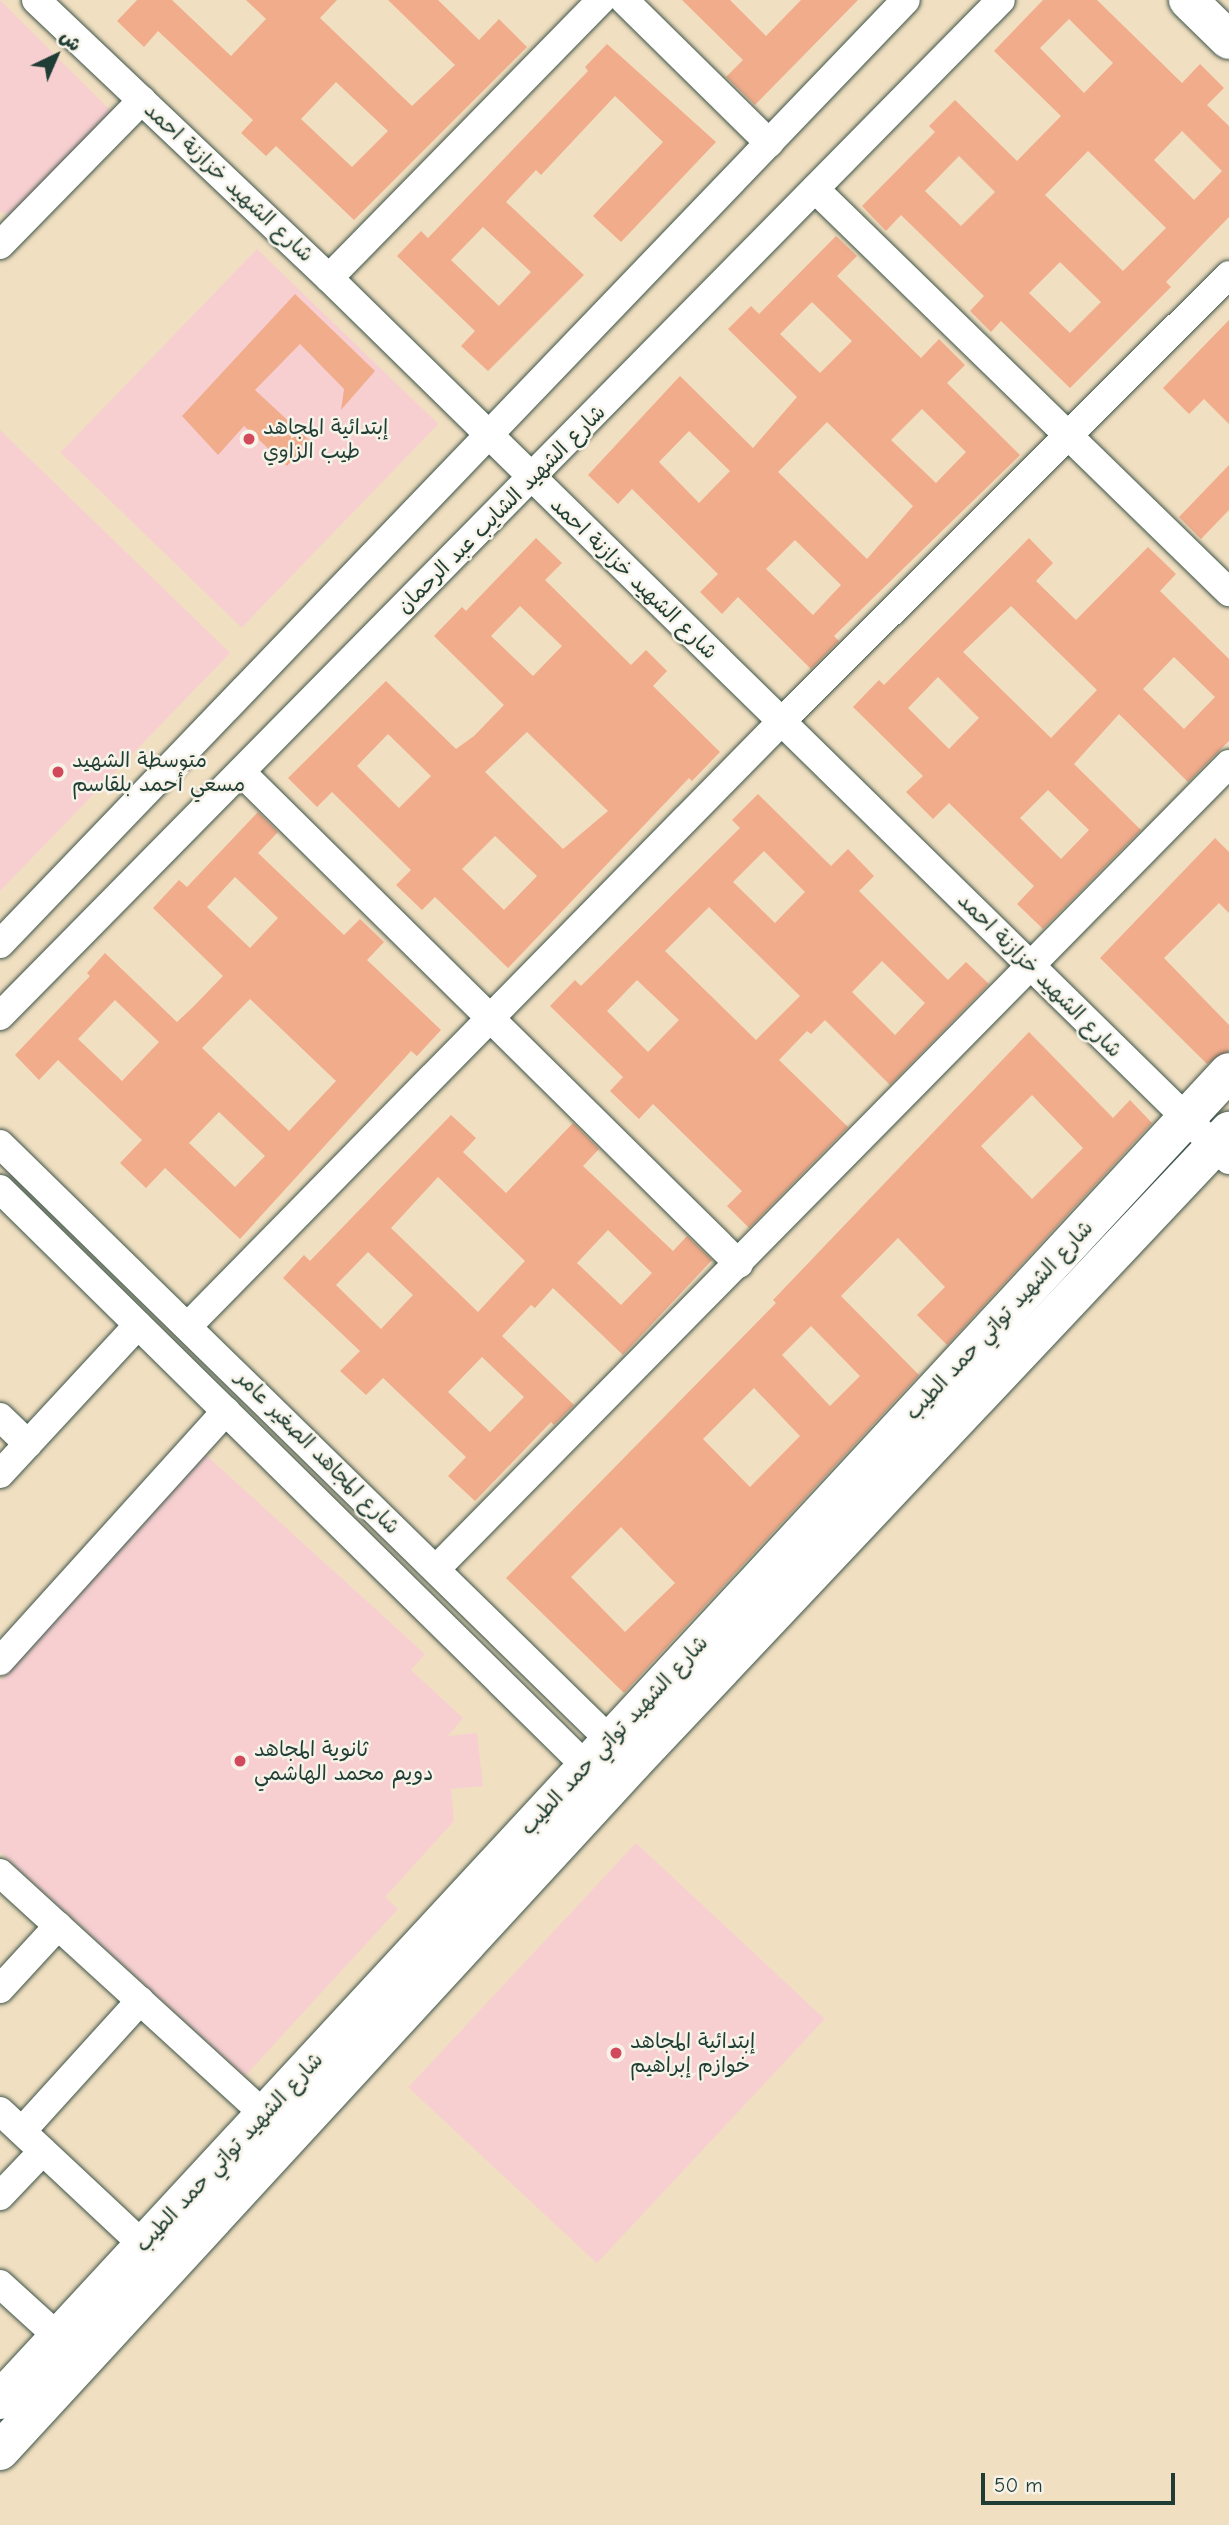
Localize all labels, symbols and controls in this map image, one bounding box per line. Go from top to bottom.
north arrow [21,21,91,91]
text: ش [55,26,86,56]
street label: شارع الشهيد خزازنة احمد [139,97,319,267]
street label: شارع الشهيد الشايب عبد الرحمان [392,400,610,618]
place label: إبتدائية المجاهد طيب الزاوي [263,414,388,464]
marker: إبتدائية المجاهد طيب الزاوي [241,431,257,447]
street label: شارع الشهيد خزازنة احمد [545,492,723,664]
place label: متوسطة الشهيد مسعي أحمد بلقاسم [72,747,245,797]
marker: متوسطة الشهيد مسعي أحمد بلقاسم [50,764,66,780]
street label: شارع الشهيد خزازنة احمد [953,888,1127,1062]
street label: شارع الشهيد تواتي حمد الطيب [900,1215,1098,1425]
street label: شارع المجاهد الصغير عامر [231,1365,405,1539]
street label: شارع الشهيد تواتي حمد الطيب [515,1630,713,1840]
place label: ثانوية المجاهد دويم محمد الهاشمي [254,1736,433,1786]
marker: ثانوية المجاهد دويم محمد الهاشمي [232,1753,248,1769]
place label: إبتدائية المجاهد خوازم إبراهيم [630,2028,755,2078]
marker: إبتدائية المجاهد خوازم إبراهيم [608,2045,624,2061]
street label: شارع الشهيد تواتي حمد الطيب [130,2047,328,2257]
scale bar [984,2458,1178,2502]
text: 50 m [994,2473,1043,2497]

